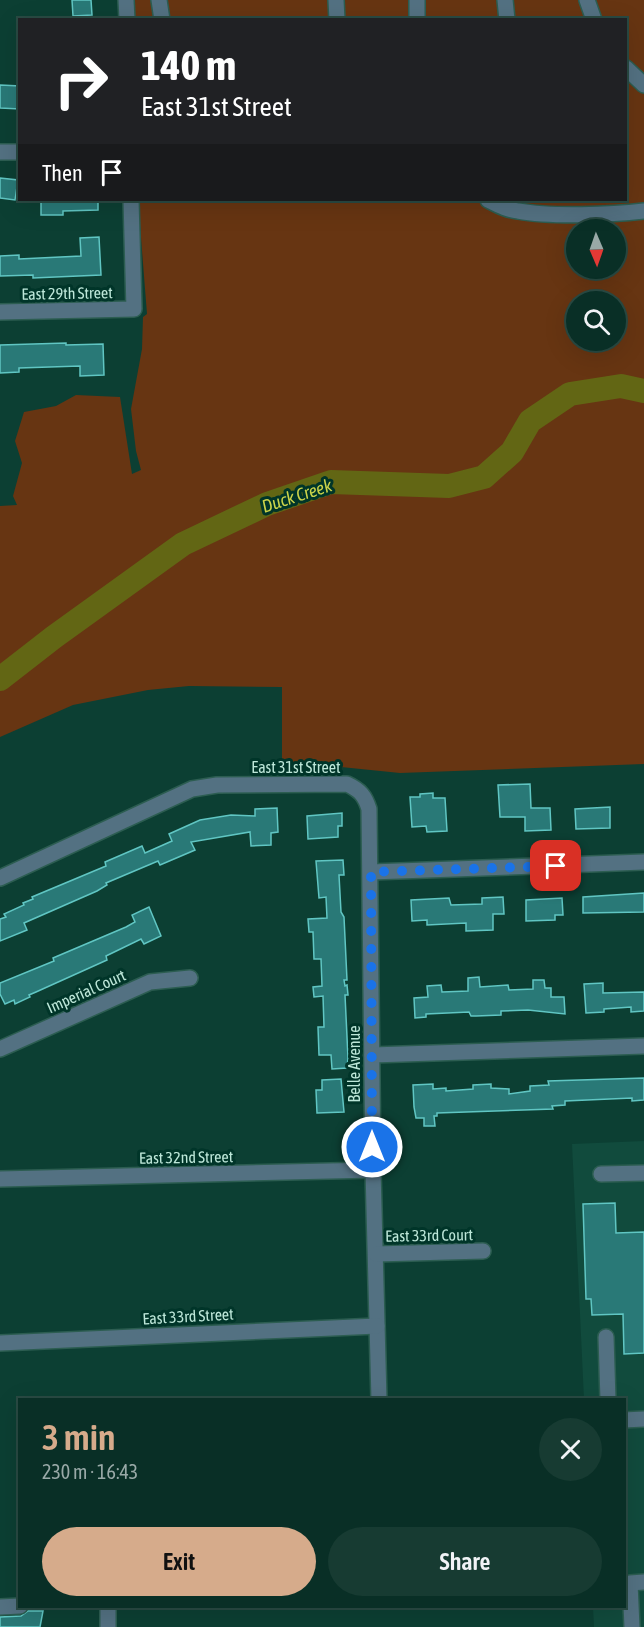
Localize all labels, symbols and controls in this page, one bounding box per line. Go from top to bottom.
text: 140 m [141,41,236,89]
icon: right [42,42,120,120]
text: East 31st Street [141,91,292,122]
icon: arrive [95,156,128,189]
text: Then [42,160,83,186]
north arrow [566,219,626,279]
map controls [566,219,626,351]
street label: East 29th Street [21,283,113,303]
button: search [566,291,626,351]
water label: Duck Creek [259,474,336,517]
street label: East 31st Street [251,758,341,776]
pin [530,840,581,891]
icon: arrive [539,849,572,882]
street label: Imperial Court [44,965,129,1017]
street label: Belle Avenue [345,1026,363,1102]
position arrow [340,1115,404,1179]
street label: East 32nd Street [139,1147,234,1167]
street label: East 33rd Court [385,1225,473,1245]
street label: East 33rd Street [142,1305,234,1327]
text: 3 min [42,1416,116,1458]
button: close [539,1418,602,1481]
text: 230 m · 16:43 [42,1460,138,1483]
button: Exit [42,1527,316,1596]
button: Share [328,1527,602,1596]

